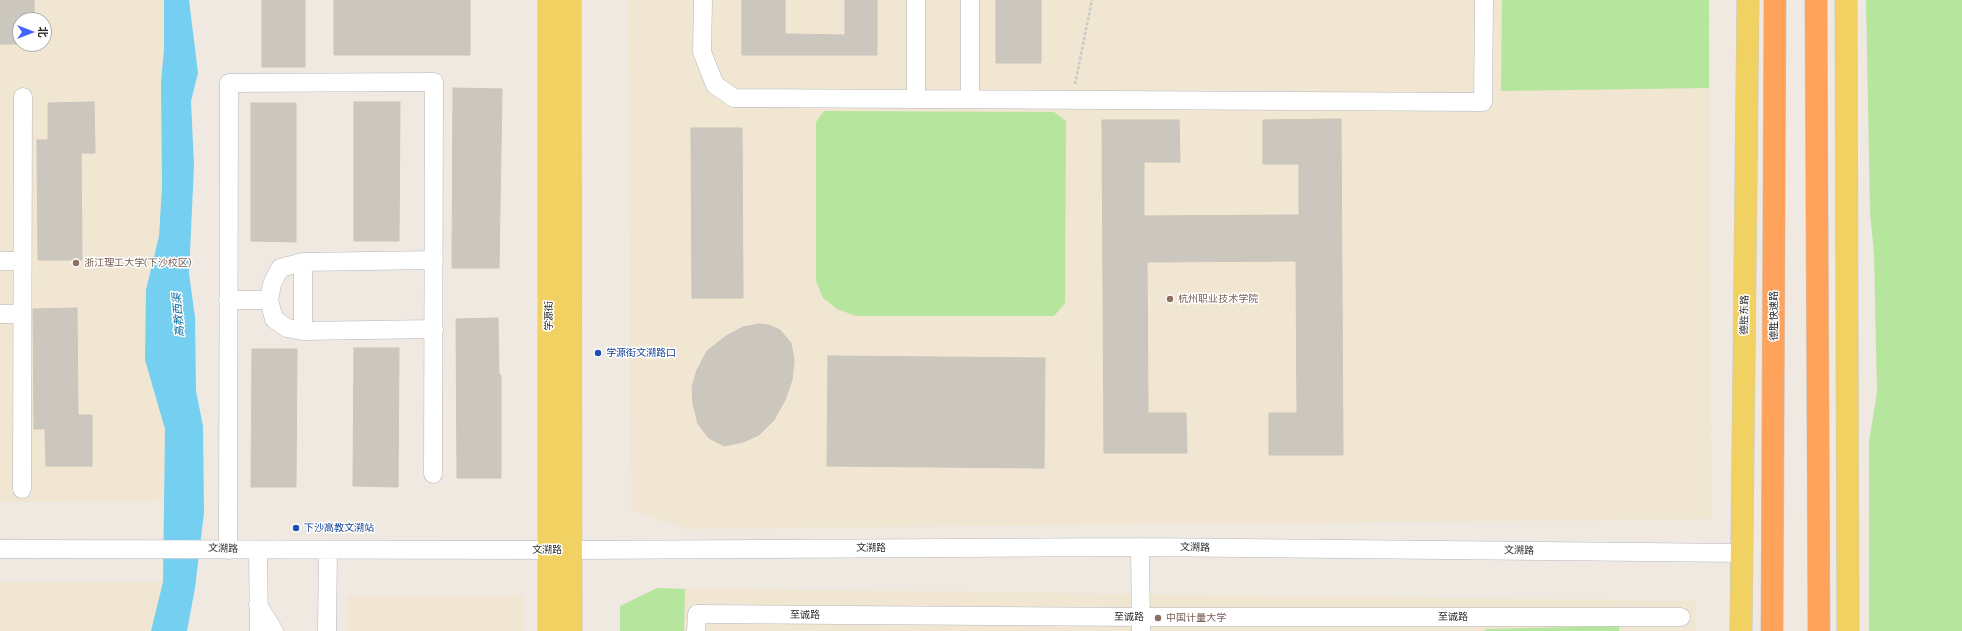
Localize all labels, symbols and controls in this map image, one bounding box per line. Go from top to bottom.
north arrow [12,12,52,52]
text: 北 [36,27,50,38]
place label: 浙江理工大学(下沙校区) [84,257,191,269]
marker: 浙江理工大学(下沙校区) [71,258,81,268]
street label: 德胜快速路 [1768,291,1780,341]
water label: 高教西渠 [171,293,187,337]
place label: 杭州职业技术学院 [1178,293,1258,305]
marker: 杭州职业技术学院 [1165,294,1175,304]
street label: 德胜东路 [1739,295,1751,335]
street label: 学源街 [543,301,555,331]
place label: 学源街文溯路口 [606,347,676,359]
marker: 学源街文溯路口 [593,348,603,358]
place label: 下沙高教文溯站 [304,522,374,534]
marker: 下沙高教文溯站 [291,523,301,533]
street label: 文溯路 [208,542,238,556]
street label: 文溯路 [856,542,886,554]
street label: 文溯路 [1180,542,1210,554]
street label: 文溯路 [532,544,562,556]
street label: 文溯路 [1504,545,1534,557]
street label: 至诚路 [790,609,820,621]
street label: 至诚路 [1114,611,1144,623]
street label: 至诚路 [1438,611,1468,623]
place label: 中国计量大学 [1166,612,1226,624]
marker: 中国计量大学 [1153,613,1163,623]

